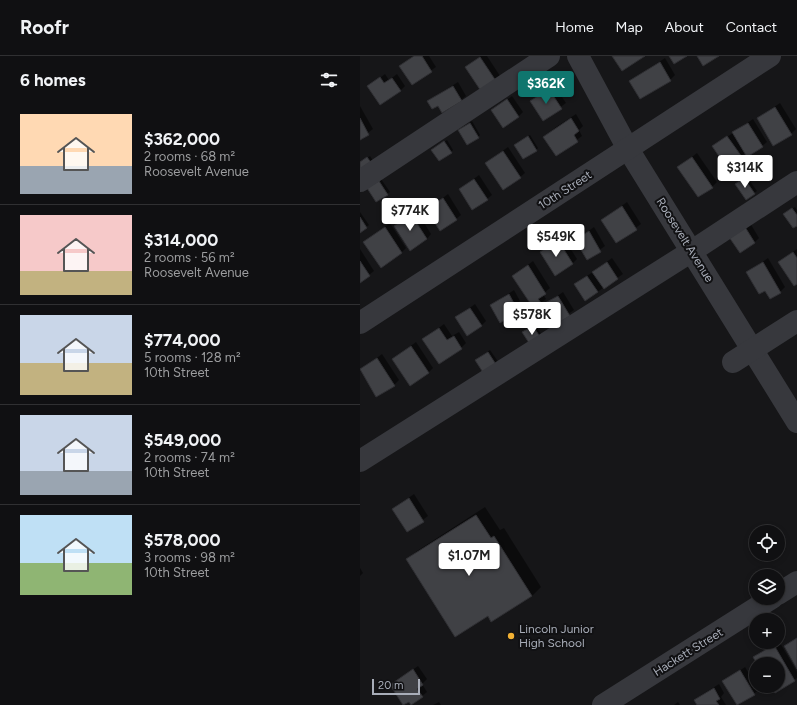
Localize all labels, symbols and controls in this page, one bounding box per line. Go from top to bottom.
text: Roofr [20,16,69,39]
text: Home [555,19,594,36]
text: Map [616,19,643,36]
text: About [665,19,704,36]
text: Contact [726,19,777,36]
icon: filters [318,69,340,91]
text: 6 homes [20,70,86,90]
pin: $362K [518,71,574,105]
text: $362K [527,76,565,91]
text: $362,000 [144,129,220,149]
icon: home [52,130,100,178]
text: 2 rooms · 68 m² [144,149,235,164]
pin: $314K [717,155,773,189]
text: $314K [727,160,763,175]
text: Roosevelt Avenue [144,164,249,179]
street label: 10th Street [536,167,595,212]
street label: Roosevelt Avenue [653,195,717,285]
pin: $774K [382,198,438,232]
text: $774K [391,203,429,218]
pin: $549K [528,224,584,258]
text: $549K [536,229,576,244]
text: $314,000 [144,230,218,250]
icon: home [52,231,100,279]
text: 2 rooms · 56 m² [144,250,235,265]
text: Roosevelt Avenue [144,265,249,280]
pin: $578K [504,302,560,336]
text: $578K [513,307,551,322]
text: $774,000 [144,330,221,350]
icon: home [52,331,100,379]
text: 5 rooms · 128 m² [144,350,241,365]
text: 10th Street [144,365,209,380]
text: $549,000 [144,430,221,450]
icon: home [52,431,100,479]
text: 2 rooms · 74 m² [144,450,235,465]
text: 10th Street [144,465,209,480]
map controls [749,525,785,693]
button: locate [749,525,785,561]
text: $578,000 [144,530,221,550]
icon: home [52,531,100,579]
pin: $1.07M [436,543,502,577]
text: $1.07M [448,548,490,563]
text: 3 rooms · 98 m² [144,550,235,565]
text: 10th Street [144,565,209,580]
button: layers [749,569,785,605]
button: + [749,613,785,649]
place label: Lincoln Junior High School [519,622,594,650]
street label: Hackett Street [651,625,726,679]
marker: Lincoln Junior High School [506,631,516,641]
button: − [749,657,785,693]
scale bar [372,677,420,696]
text: 20 m [378,679,403,692]

